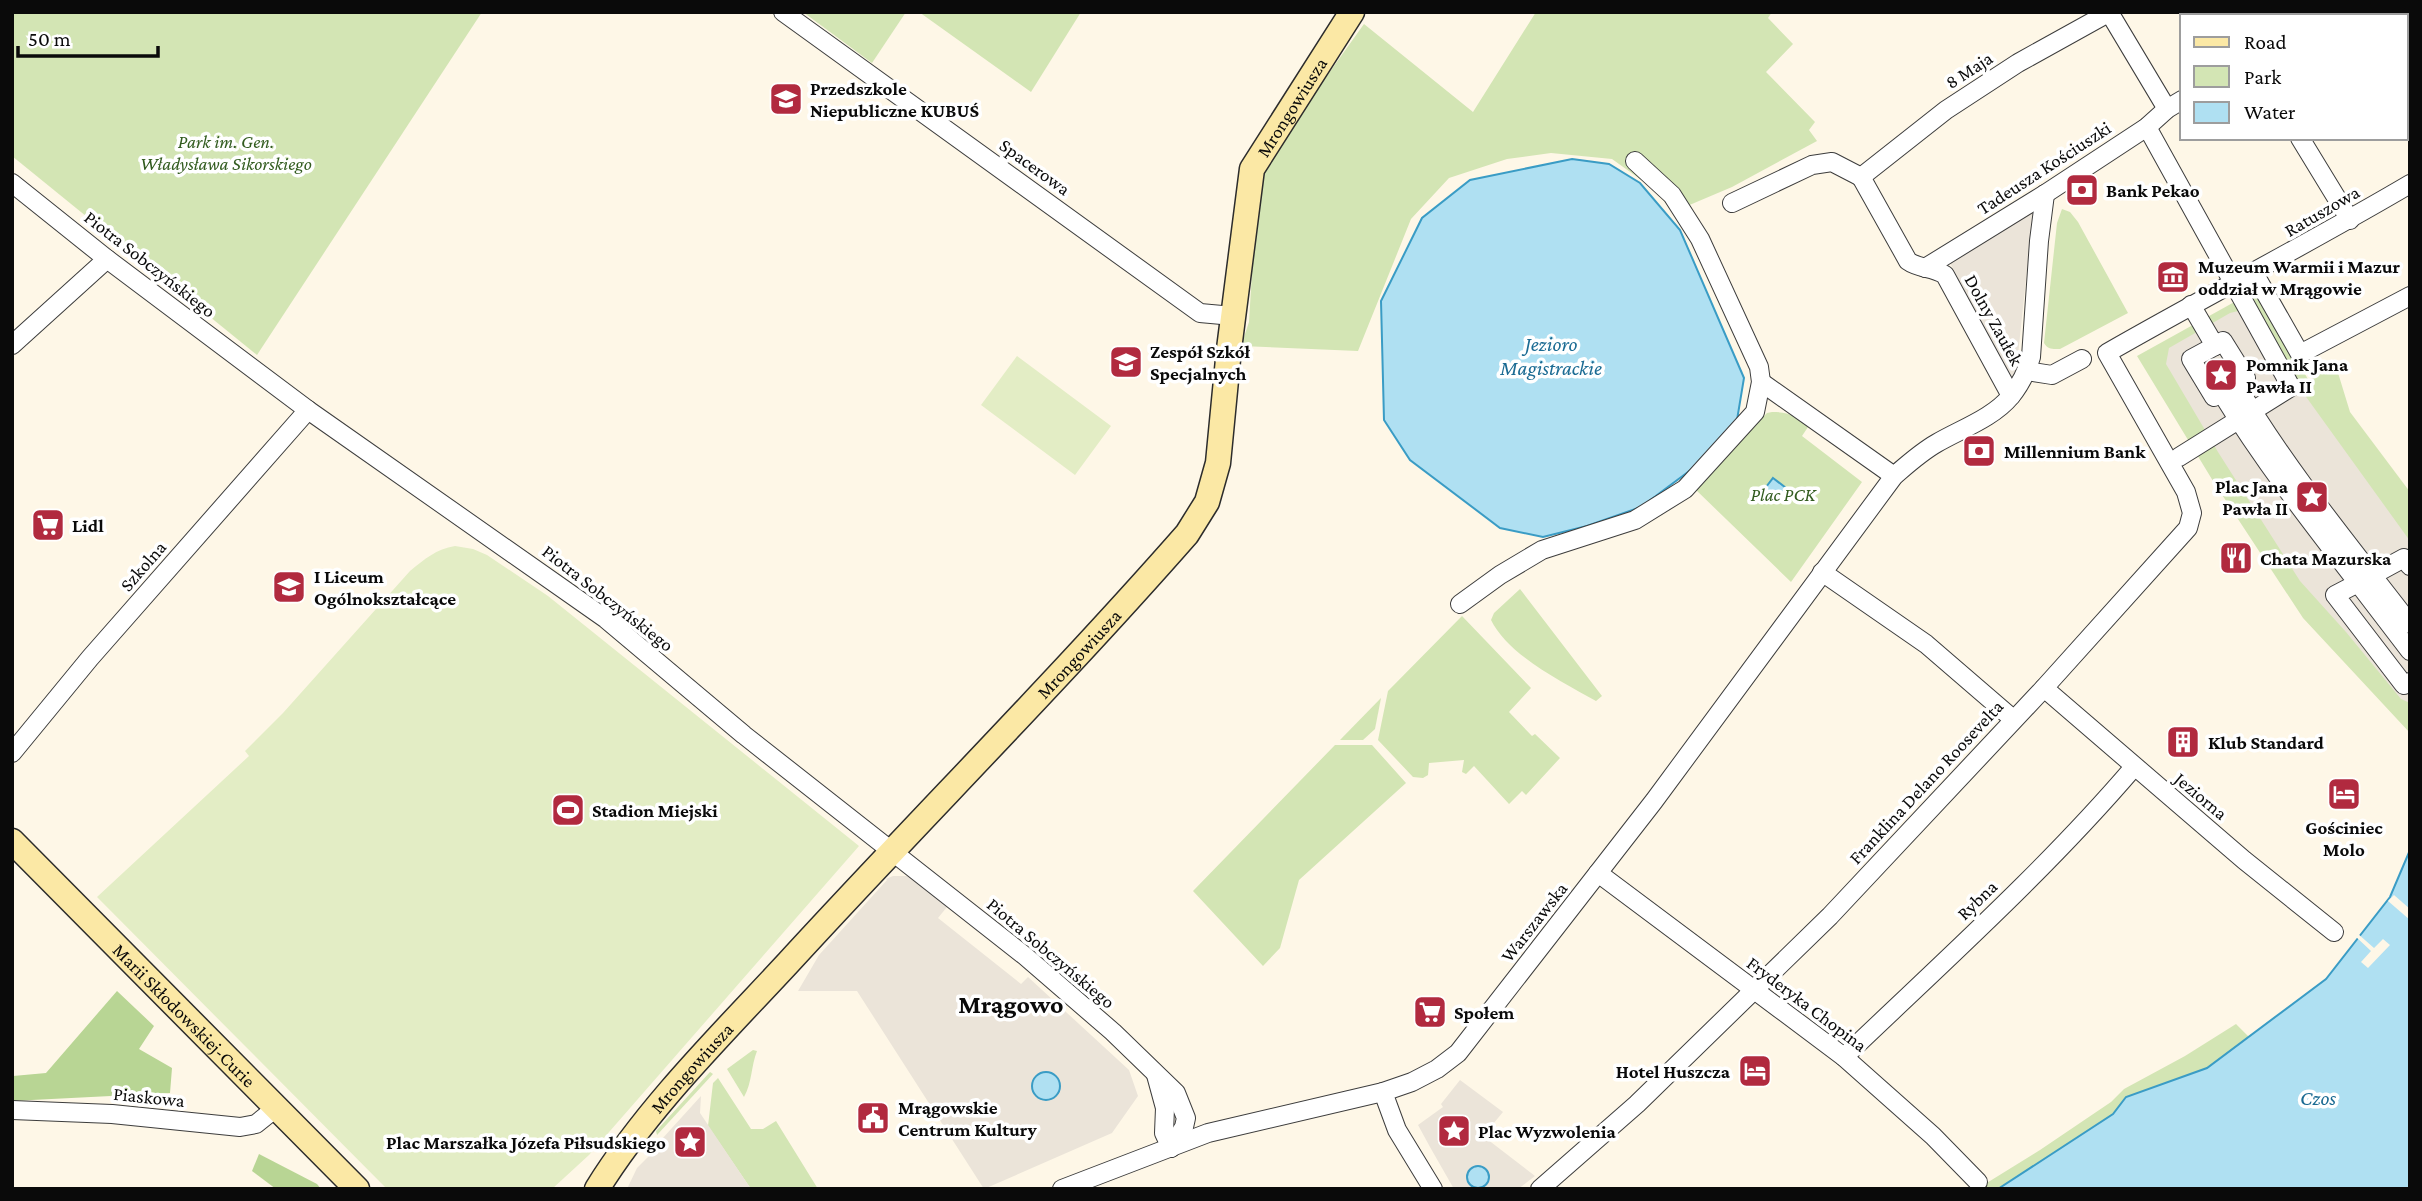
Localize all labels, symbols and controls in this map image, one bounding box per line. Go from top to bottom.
scale bar [18,14,158,58]
legend [2180,14,2408,140]
text: 50 m [28,27,71,51]
text: Road [2244,30,2287,54]
street label: 8 Maja [1942,47,1997,94]
street label: Mrongowiusza [1252,53,1331,161]
text: Park [2244,65,2281,89]
place label: Przedszkole Niepubliczne KUBUŚ [810,78,979,121]
school or university icon: Przedszkole Niepubliczne KUBUŚ [767,80,805,118]
text: Water [2244,100,2296,124]
street label: Tadeusza Kościuszki [1973,117,2115,219]
park label: Park im. Gen. Władysława Sikorskiego [140,131,312,174]
street label: Spacerowa [996,134,1075,200]
bank icon: Bank Pekao [2063,171,2101,209]
place label: Bank Pekao [2106,180,2200,201]
street label: Ratuszowa [2281,181,2363,241]
street label: Piotra Sobczyńskiego [80,206,220,322]
place label: Muzeum Warmii i Mazur oddział w Mrągowie [2198,256,2401,299]
museum icon: Muzeum Warmii i Mazur oddział w Mrągowie [2154,258,2192,296]
street label: Dolny Zaułek [1960,271,2028,370]
water label: Jezioro Magistrackie [1499,332,1602,380]
place label: Zespół Szkół Specjalnych [1150,341,1251,385]
school or university icon: Zespół Szkół Specjalnych [1107,343,1145,381]
place label: Pomnik Jana Pawła II [2246,354,2349,397]
place icon: Pomnik Jana Pawła II [2202,356,2240,394]
bank icon: Millennium Bank [1960,432,1998,470]
place label: Millennium Bank [2004,441,2146,462]
place label: Plac Jana Pawła II [2215,476,2289,519]
place icon: Plac Jana Pawła II [2293,478,2331,516]
park label: Plac PCK [1750,484,1818,505]
supermarket icon: Lidl [29,506,67,544]
place label: Lidl [72,515,104,536]
street label: Szkolna [116,537,171,595]
restaurant icon: Chata Mazurska [2217,539,2255,577]
street label: Piotra Sobczyńskiego [538,540,678,656]
place label: Chata Mazurska [2260,548,2392,569]
place label: I Liceum Ogólnokształcące [314,566,456,609]
school or university icon: I Liceum Ogólnokształcące [270,568,308,606]
street label: Mrongowiusza [1032,605,1125,702]
street label: Franklina Delano Roosevelta [1845,696,2007,868]
building icon: Klub Standard [2164,723,2202,761]
place label: Klub Standard [2208,732,2325,753]
street label: Jeziorna [2169,767,2232,824]
hotel icon: Gościniec Molo [2325,775,2363,813]
sports icon: Stadion Miejski [549,791,587,829]
place label: Stadion Miejski [592,800,718,822]
place label: Gościniec Molo [2305,817,2383,860]
street label: Rybna [1953,876,2002,924]
street label: Warszawska [1496,878,1572,966]
street label: Piotra Sobczyńskiego [983,893,1119,1013]
street label: Marii Skłodowskiej-Curie [109,939,260,1091]
street label: Fryderyka Chopina [1743,952,1871,1056]
district label: Mrągowo [958,990,1064,1019]
supermarket icon: Społem [1411,993,1449,1031]
place label: Społem [1454,1002,1514,1023]
street label: Mrongowiusza [646,1018,737,1117]
hotel icon: Hotel Huszcza [1736,1052,1774,1090]
place label: Hotel Huszcza [1616,1061,1731,1082]
street label: Piaskowa [112,1083,186,1111]
water label: Czos [2300,1086,2336,1110]
place label: Mrągowskie Centrum Kultury [898,1097,1038,1140]
public building icon: Mrągowskie Centrum Kultury [854,1099,892,1137]
place icon: Plac Wyzwolenia [1435,1112,1473,1150]
place label: Plac Wyzwolenia [1478,1121,1617,1142]
place icon: Plac Marszałka Józefa Piłsudskiego [671,1123,709,1161]
place label: Plac Marszałka Józefa Piłsudskiego [386,1132,666,1153]

